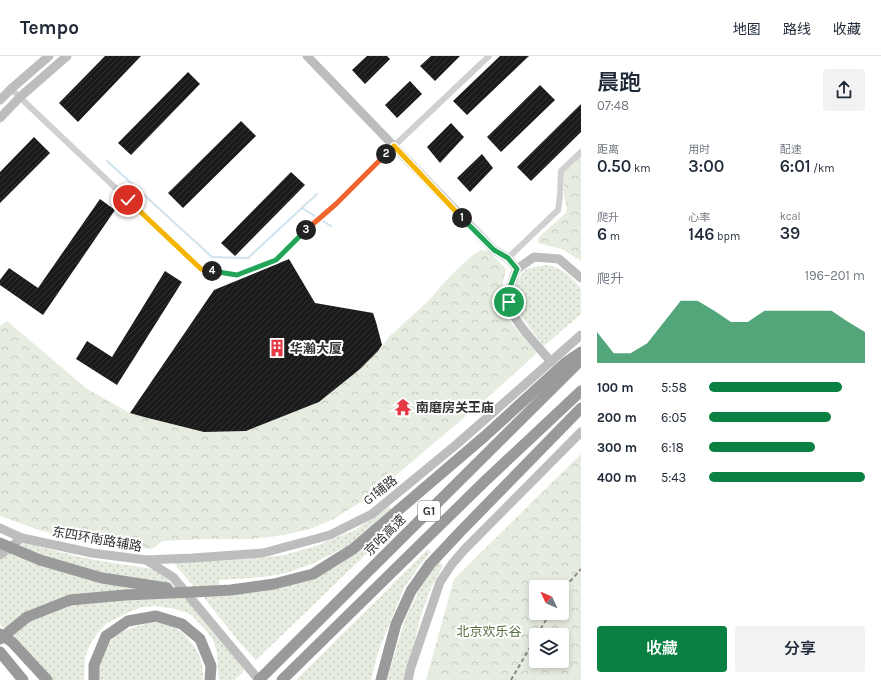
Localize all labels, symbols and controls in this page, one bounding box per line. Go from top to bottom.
text: Tempo [20,17,79,39]
text: 地图 [733,21,761,38]
text: 路线 [783,21,811,38]
text: 收藏 [833,21,861,38]
button: share [823,69,865,111]
text: 晨跑 [597,70,641,96]
text: 07:48 [597,98,629,113]
text: 距离 [597,143,619,156]
text: 用时 [688,143,710,156]
text: 配速 [780,143,802,156]
pin: 2 [376,144,396,164]
text: 2 [383,147,389,160]
text: 0.50 [597,156,631,176]
text: 3:00 [688,156,724,176]
text: 6:01 [780,156,811,176]
text: km [631,162,651,175]
text: /km [811,162,835,175]
pin [111,183,145,217]
icon: check [117,189,139,211]
pin: 1 [452,208,472,228]
text: kcal [780,210,801,223]
text: 1 [460,211,464,224]
text: 爬升 [597,211,619,224]
text: 心率 [688,211,710,224]
pin: 3 [296,220,316,240]
text: 3 [303,223,309,236]
text: 39 [780,223,800,243]
text: 6 [597,224,607,244]
text: 146 [688,224,714,244]
text: m [607,230,620,243]
text: bpm [714,230,740,243]
pin: 4 [202,261,222,281]
text: 4 [209,264,215,277]
text: 196–201 m [805,268,865,283]
text: 爬升 [597,271,623,286]
pin [492,285,526,319]
icon: arrive [498,291,520,313]
building icon: 华瀚大厦 [267,338,287,358]
place label: 华瀚大厦 [290,341,342,356]
text: 100 m [597,380,634,395]
text: 5:58 [661,380,687,395]
temple icon: 南磨房关王庙 [393,397,413,417]
place label: 南磨房关王庙 [416,400,494,415]
text: 200 m [597,410,637,425]
text: 6:05 [661,410,687,425]
text: 300 m [597,440,637,455]
text: 6:18 [661,440,684,455]
text: 400 m [597,470,637,485]
text: 5:43 [661,470,686,485]
street label: G1辅路 [360,472,400,508]
road number: G1 [418,501,440,521]
street label: 京哈高速 [361,511,409,559]
street label: 东四环南路辅路 [51,524,143,554]
north arrow [529,580,569,620]
map controls [529,580,569,668]
park label: 北京欢乐谷 [456,624,522,639]
button: 收藏 [597,626,727,672]
button: 分享 [735,626,865,672]
button: layers [529,628,569,668]

